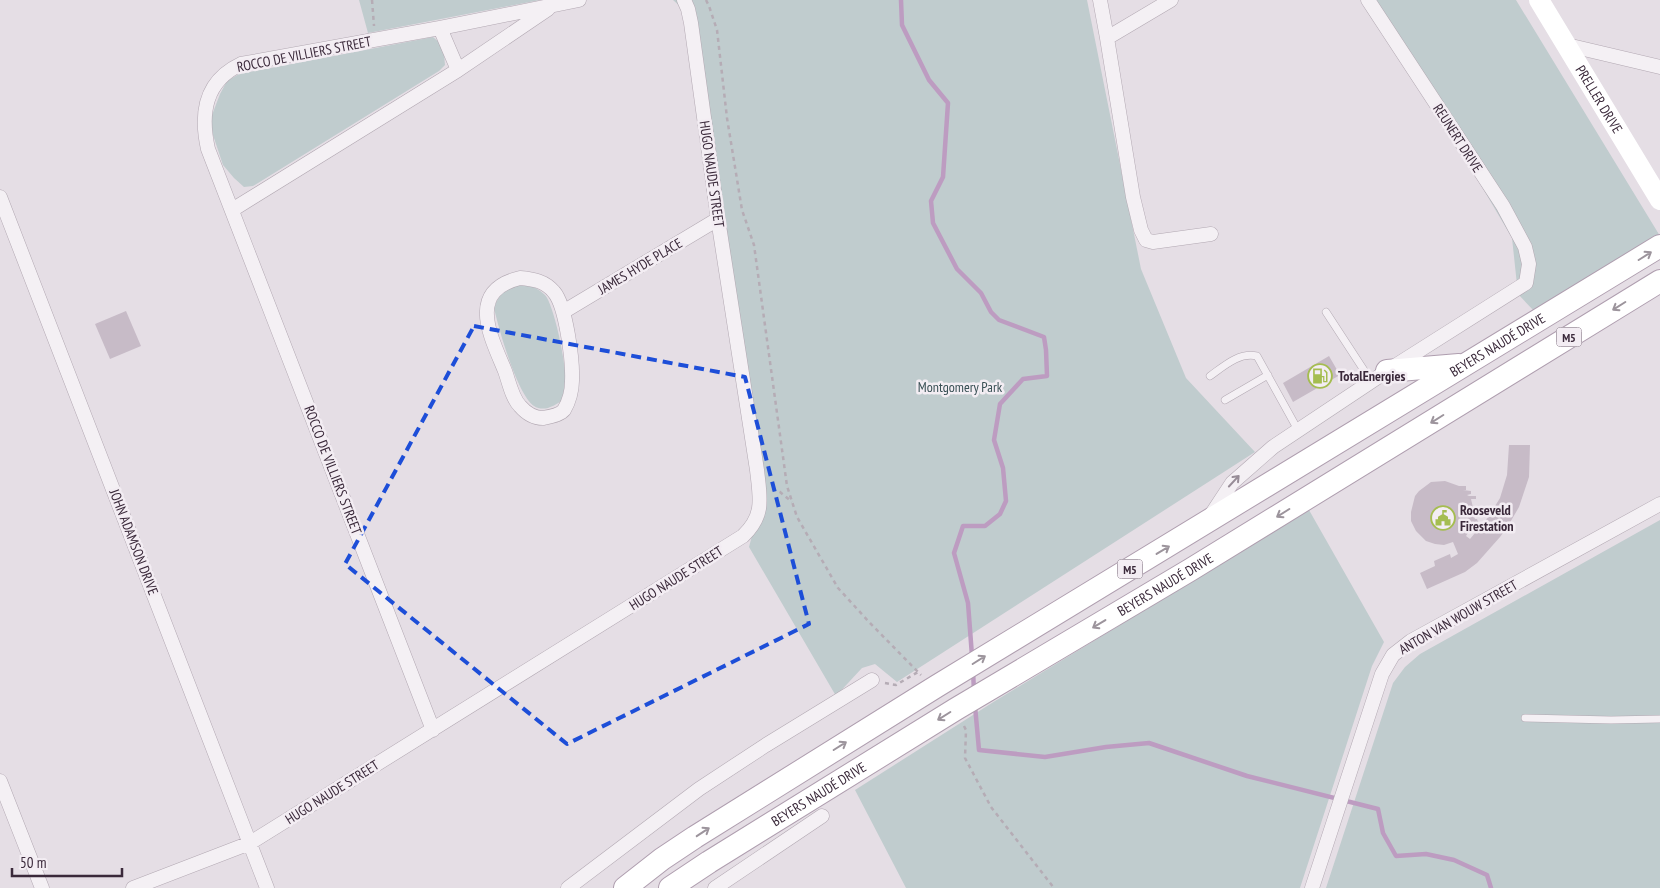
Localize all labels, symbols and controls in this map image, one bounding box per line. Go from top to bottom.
street label: ROCCO DE VILLIERS STREET [235,32,373,76]
street label: PRELLER DRIVE [1572,62,1626,137]
street label: REUNERT DRIVE [1429,100,1487,176]
street label: HUGO NAUDE STREET [696,120,728,229]
street label: JAMES HYDE PLACE [594,234,685,299]
one-way arrow [1637,250,1651,260]
one-way arrow [1612,302,1626,312]
street label: BEYERS NAUDÉ DRIVE [1446,309,1548,381]
road number: M5 [1556,328,1582,347]
fuel station icon: TotalEnergies [1307,363,1333,389]
place label: TotalEnergies [1338,367,1405,385]
park label: Montgomery Park [918,378,1003,396]
street label: ROCCO DE VILLIERS STREET [300,403,366,538]
one-way arrow [1430,414,1444,424]
one-way arrow [1228,475,1240,488]
street label: JOHN ADAMSON DRIVE [105,486,162,597]
place label: Rooseveld Firestation [1460,501,1514,535]
public building icon: Rooseveld Firestation [1430,505,1456,531]
one-way arrow [1276,508,1290,518]
street label: HUGO NAUDE STREET [626,542,727,614]
one-way arrow [1155,544,1169,554]
street label: BEYERS NAUDÉ DRIVE [1114,549,1217,620]
road number: M5 [1118,560,1142,578]
street label: ANTON VAN WOUW STREET [1395,575,1521,658]
one-way arrow [1092,620,1106,630]
one-way arrow [971,655,985,665]
one-way arrow [938,711,952,721]
one-way arrow [833,740,847,750]
street label: HUGO NAUDE STREET [282,756,383,828]
street label: BEYERS NAUDÉ DRIVE [768,758,870,830]
one-way arrow [695,827,709,837]
scale bar [12,846,122,878]
text: 50 m [20,853,46,872]

